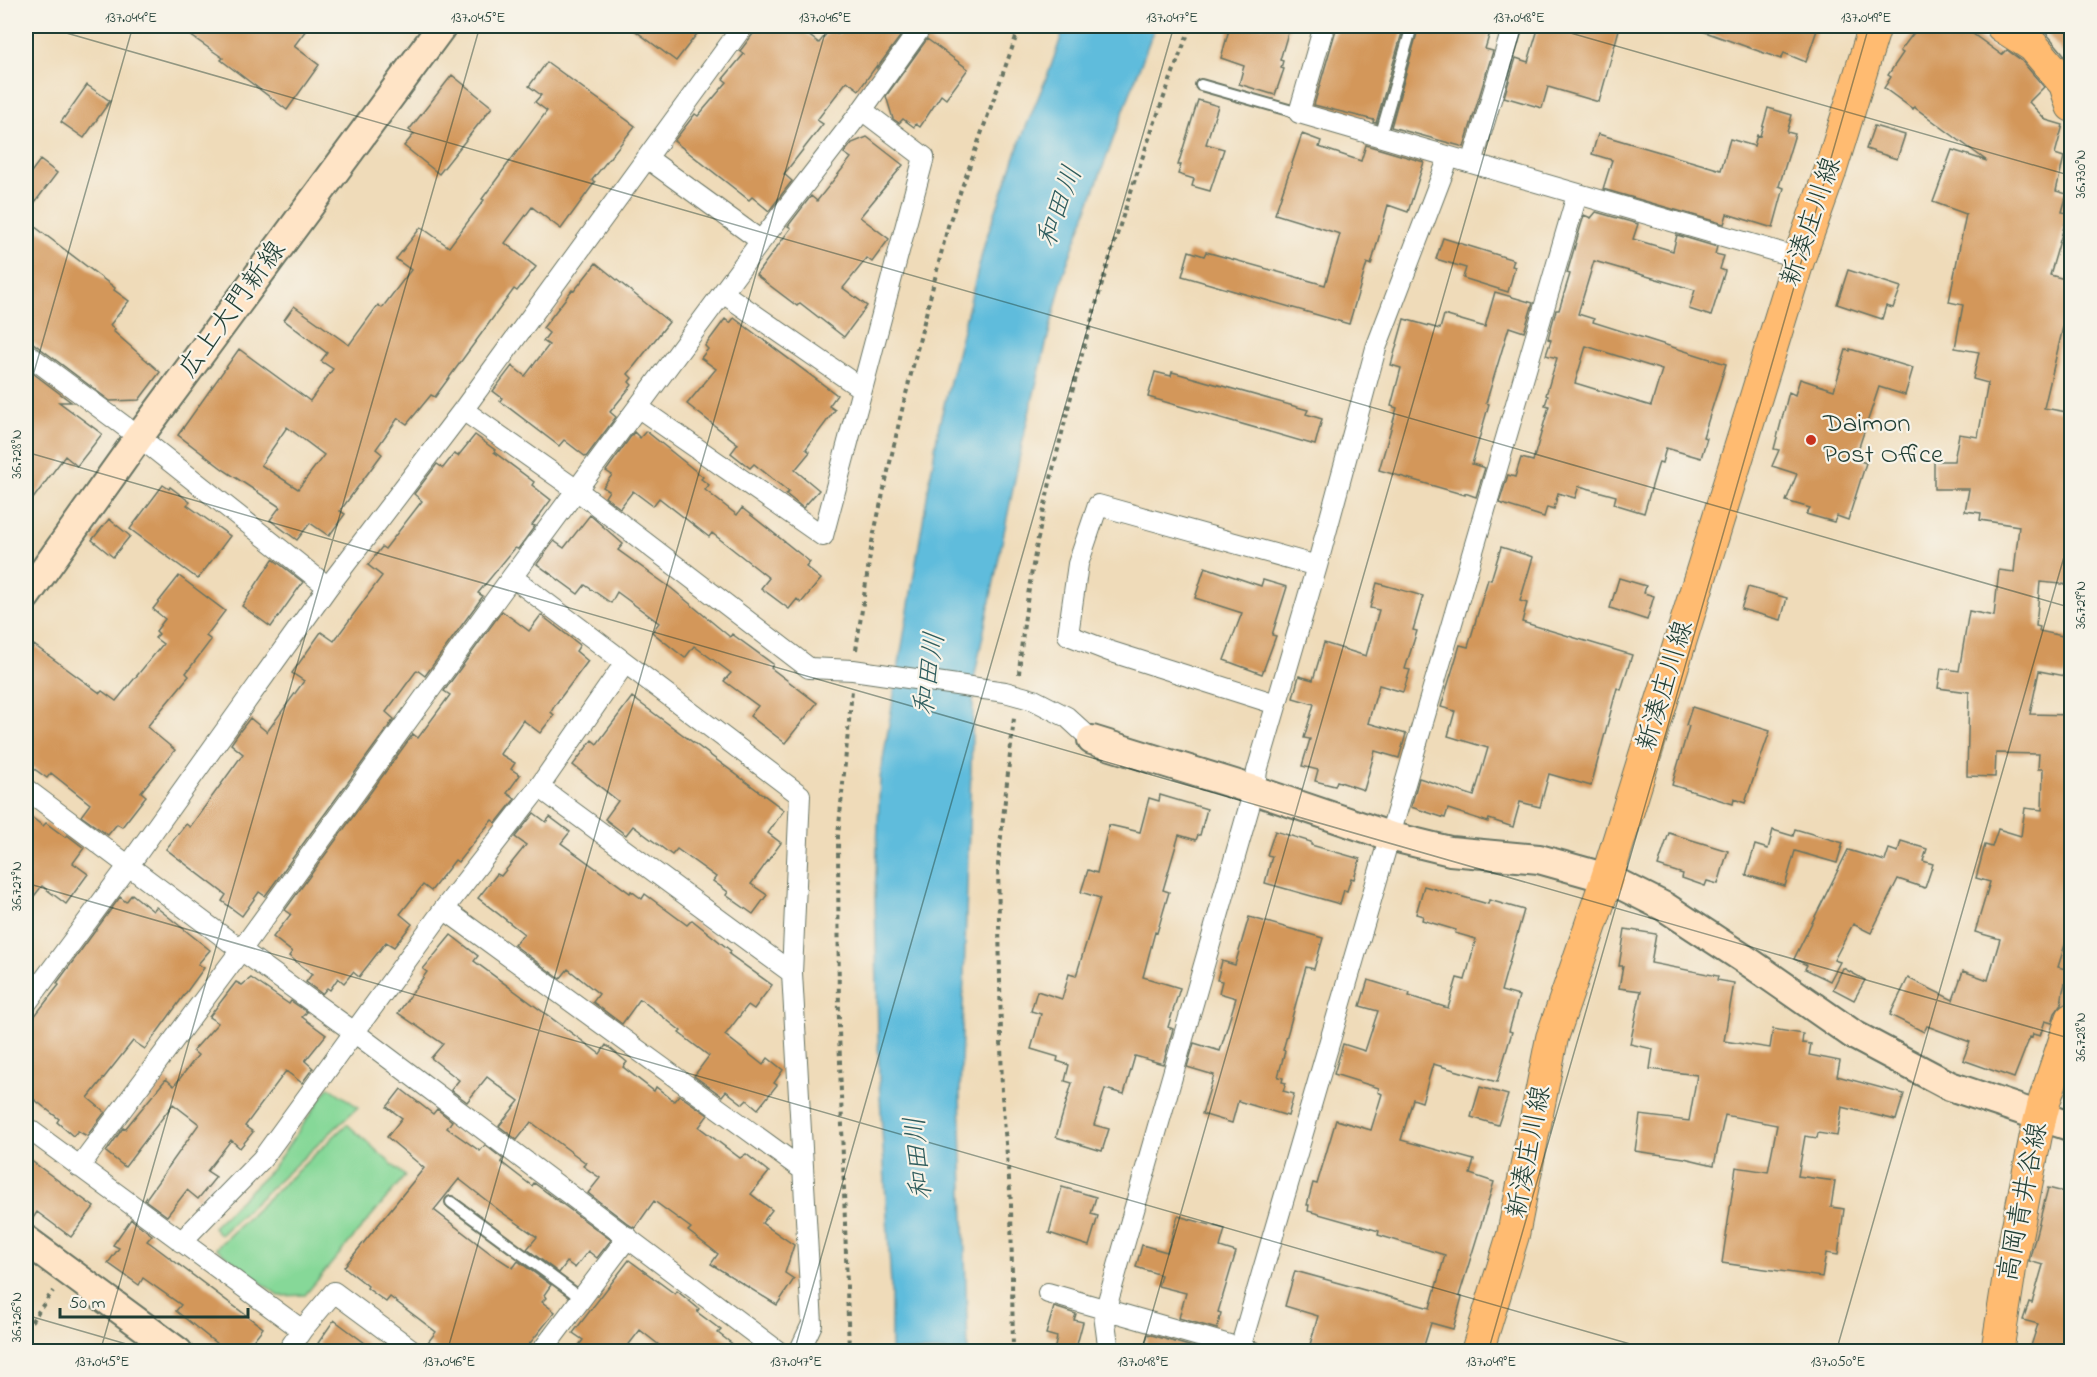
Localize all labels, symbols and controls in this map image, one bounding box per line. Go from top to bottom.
text: 137.044°E [105,7,157,29]
text: 137.045°E [451,7,505,29]
text: 137.046°E [799,7,851,29]
text: 137.047°E [1146,7,1198,29]
text: 137.048°E [1493,7,1545,29]
text: 137.049°E [1841,7,1891,29]
text: 36.730°N [2070,150,2092,198]
street label: 新湊庄川線 [1772,152,1852,292]
water label: 和田川 [1027,161,1095,253]
street label: 広上大門新線 [170,233,296,387]
place label: Daimon Post Office [1822,405,1944,475]
text: 36.728°N [6,429,28,479]
marker: Daimon Post Office [1804,433,1818,447]
text: 36.729°N [2070,581,2092,629]
street label: 新湊庄川線 [1628,616,1704,756]
water label: 和田川 [905,630,957,718]
text: 36.727°N [6,861,28,911]
text: 36.728°N [2070,1012,2092,1062]
street label: 新湊庄川線 [1498,1082,1562,1222]
water label: 和田川 [896,1114,944,1202]
street label: 高岡青井谷線 [1989,1119,2059,1285]
scale bar [60,1281,248,1319]
text: 50 m [69,1291,106,1317]
text: 36.726°N [6,1292,28,1342]
text: 137.045°E [75,1351,129,1373]
text: 137.046°E [423,1351,475,1373]
text: 137.047°E [770,1351,822,1373]
text: 137.048°E [1117,1351,1169,1373]
text: 137.049°E [1466,1351,1516,1373]
text: 137.050°E [1811,1351,1865,1373]

